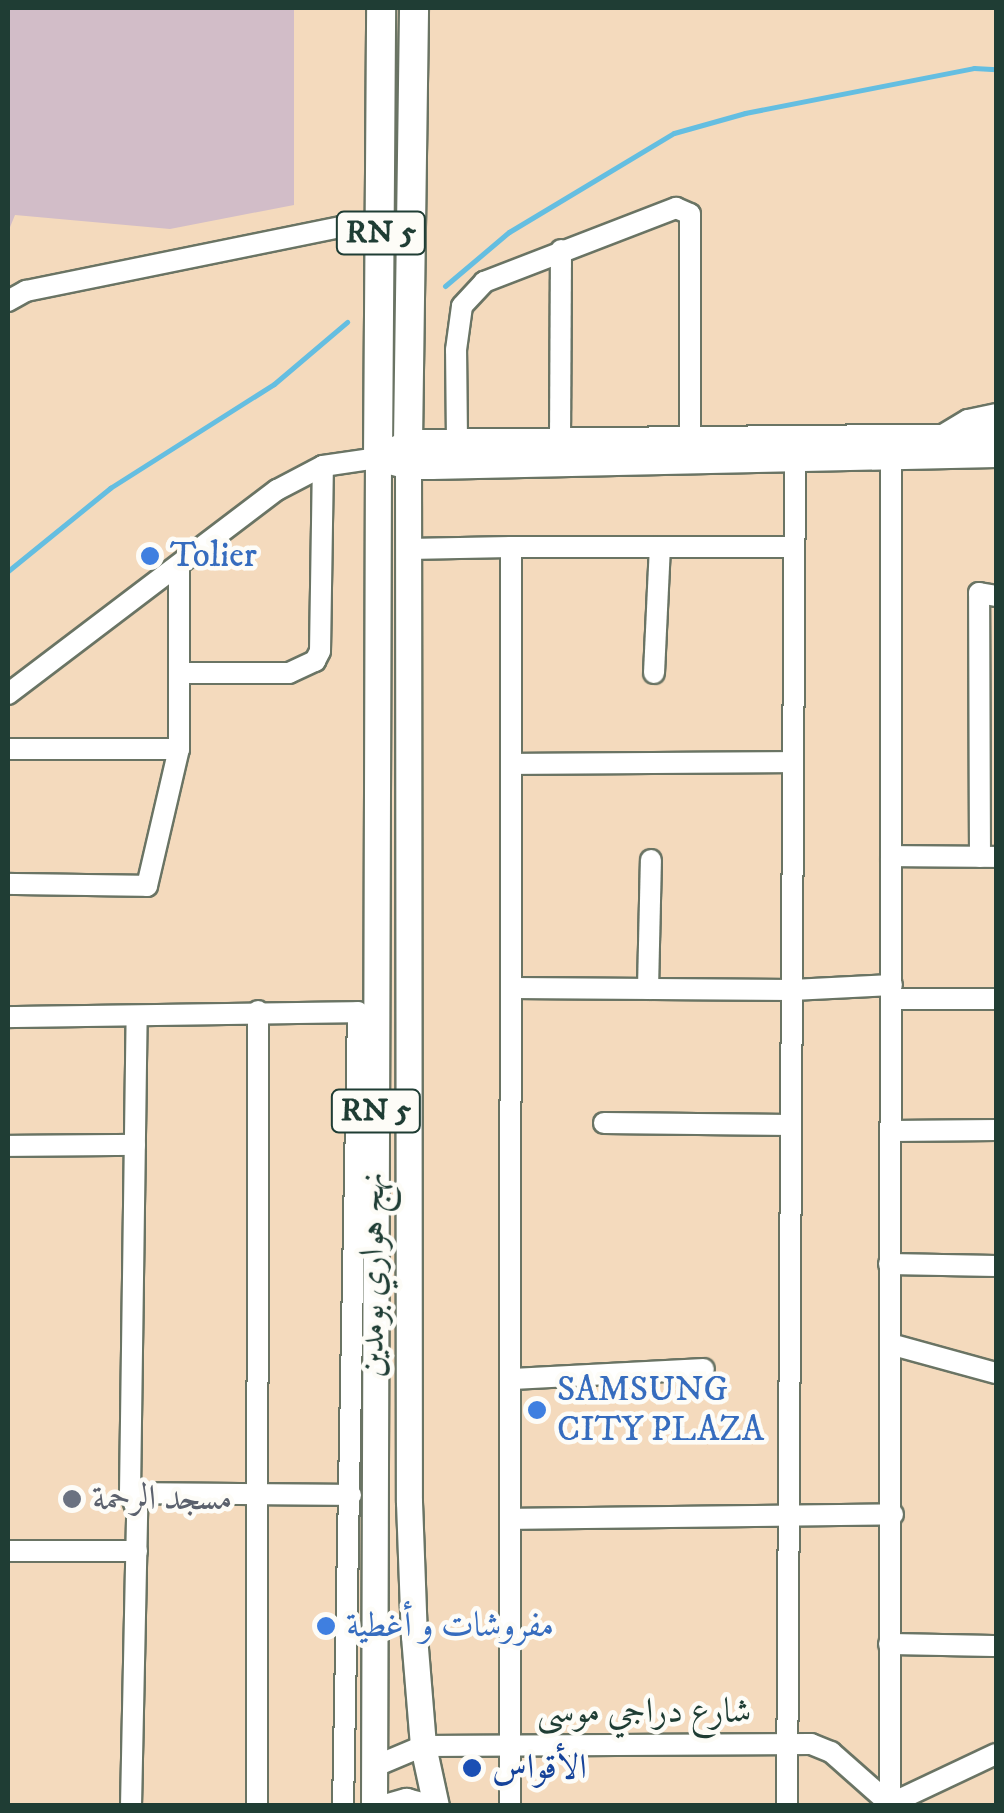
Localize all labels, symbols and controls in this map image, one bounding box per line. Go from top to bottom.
road number: RN 5 [334,206,428,260]
place label: Tolier [170,535,257,577]
marker: Tolier [139,545,161,567]
road number: RN 5 [328,1084,424,1138]
street label: نهج هواري بومدين [352,1172,394,1378]
place label: SAMSUNG CITY PLAZA [557,1369,764,1451]
marker: SAMSUNG CITY PLAZA [526,1399,548,1421]
place label: مسجد الرحمة [92,1478,232,1520]
marker: مسجد الرحمة [61,1488,83,1510]
place label: مفروشات و أغطية [346,1605,554,1647]
marker: مفروشات و أغطية [315,1615,337,1637]
street label: شارع دراجي موسى [537,1691,751,1733]
place label: الأقواس [492,1747,587,1789]
marker: الأقواس [461,1757,483,1779]

